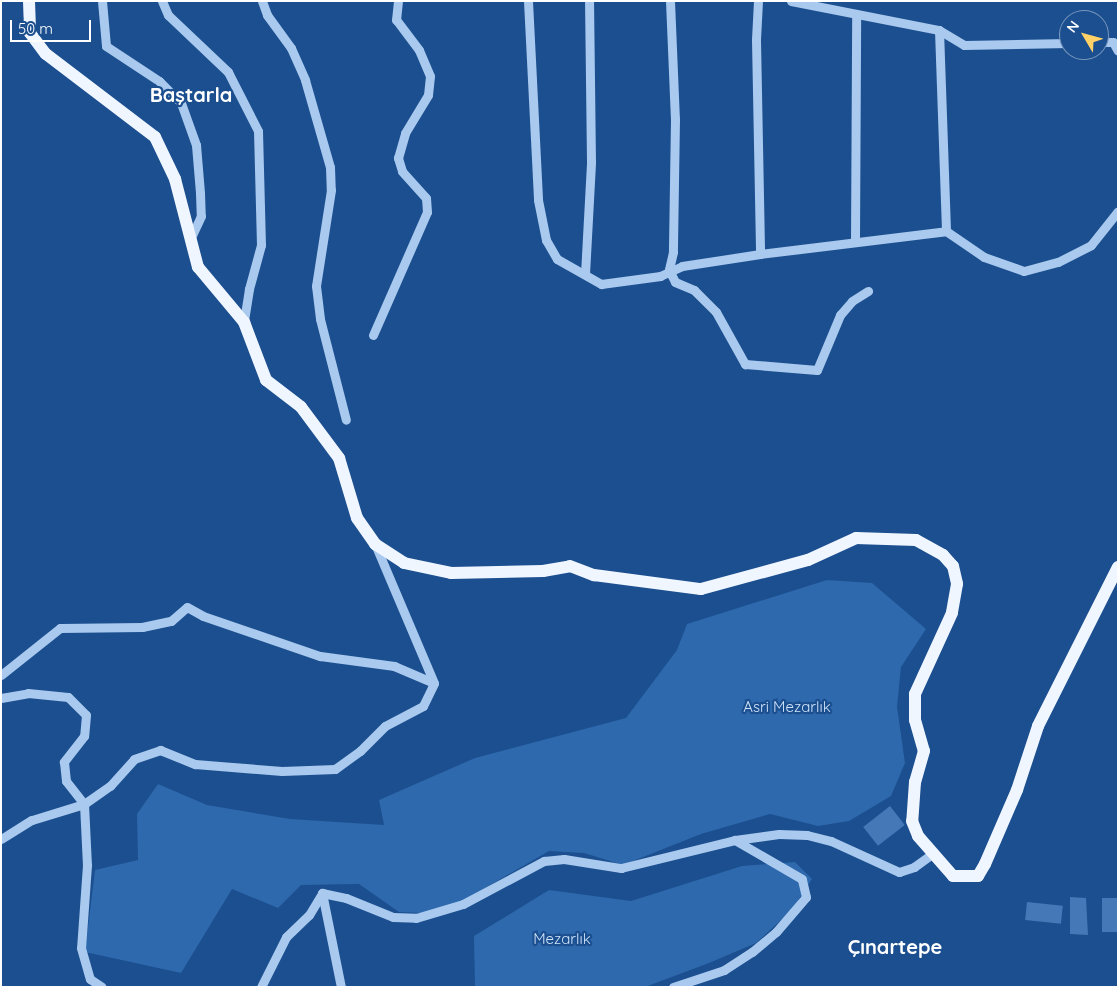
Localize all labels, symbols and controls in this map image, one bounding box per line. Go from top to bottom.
scale bar [12,10,94,42]
north arrow [1059,10,1109,60]
text: N [1063,17,1083,36]
text: 50 m [18,19,53,38]
district label: Baştarla [150,82,232,106]
park label: Asri Mezarlık [743,698,831,716]
park label: Mezarlık [533,930,591,948]
district label: Çınartepe [848,934,942,958]

